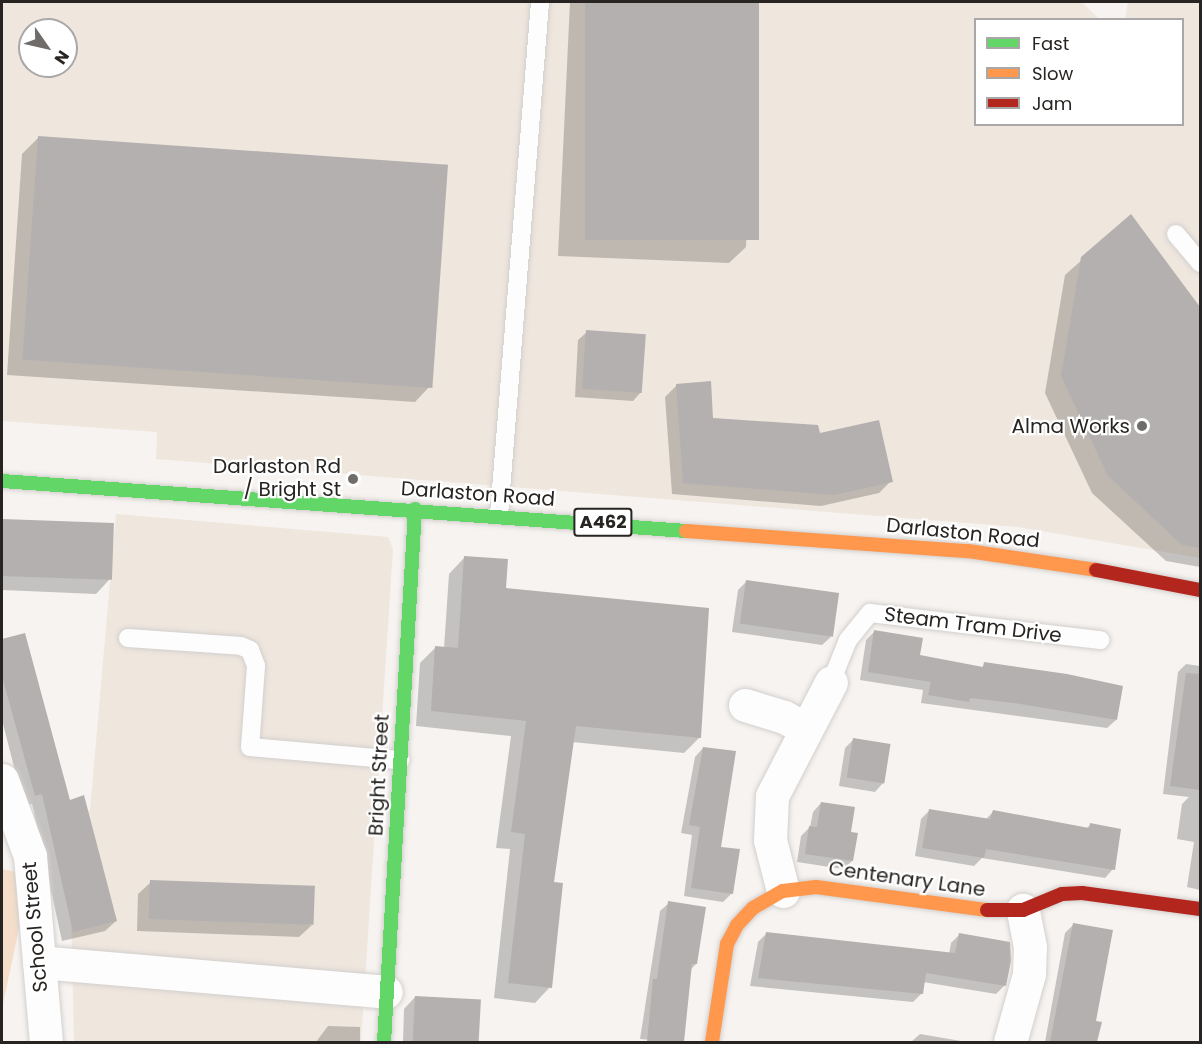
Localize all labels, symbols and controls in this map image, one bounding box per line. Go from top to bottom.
north arrow [18,18,78,78]
legend [974,18,1184,126]
text: Fast [1032,31,1069,56]
text: N [49,46,75,69]
text: Slow [1032,61,1073,86]
text: Jam [1032,91,1072,116]
place label: Alma Works [1012,414,1130,438]
marker: Alma Works [1135,419,1149,433]
place label: Darlaston Rd / Bright St [213,455,341,502]
marker: Darlaston Rd / Bright St [346,472,360,486]
street label: Darlaston Road [400,477,556,511]
road number: A462 [573,507,633,537]
street label: Darlaston Road [885,513,1041,553]
street label: Steam Tram Drive [883,602,1063,648]
street label: Bright Street [364,713,394,837]
street label: Centenary Lane [827,856,987,902]
street label: School Street [17,861,53,993]

